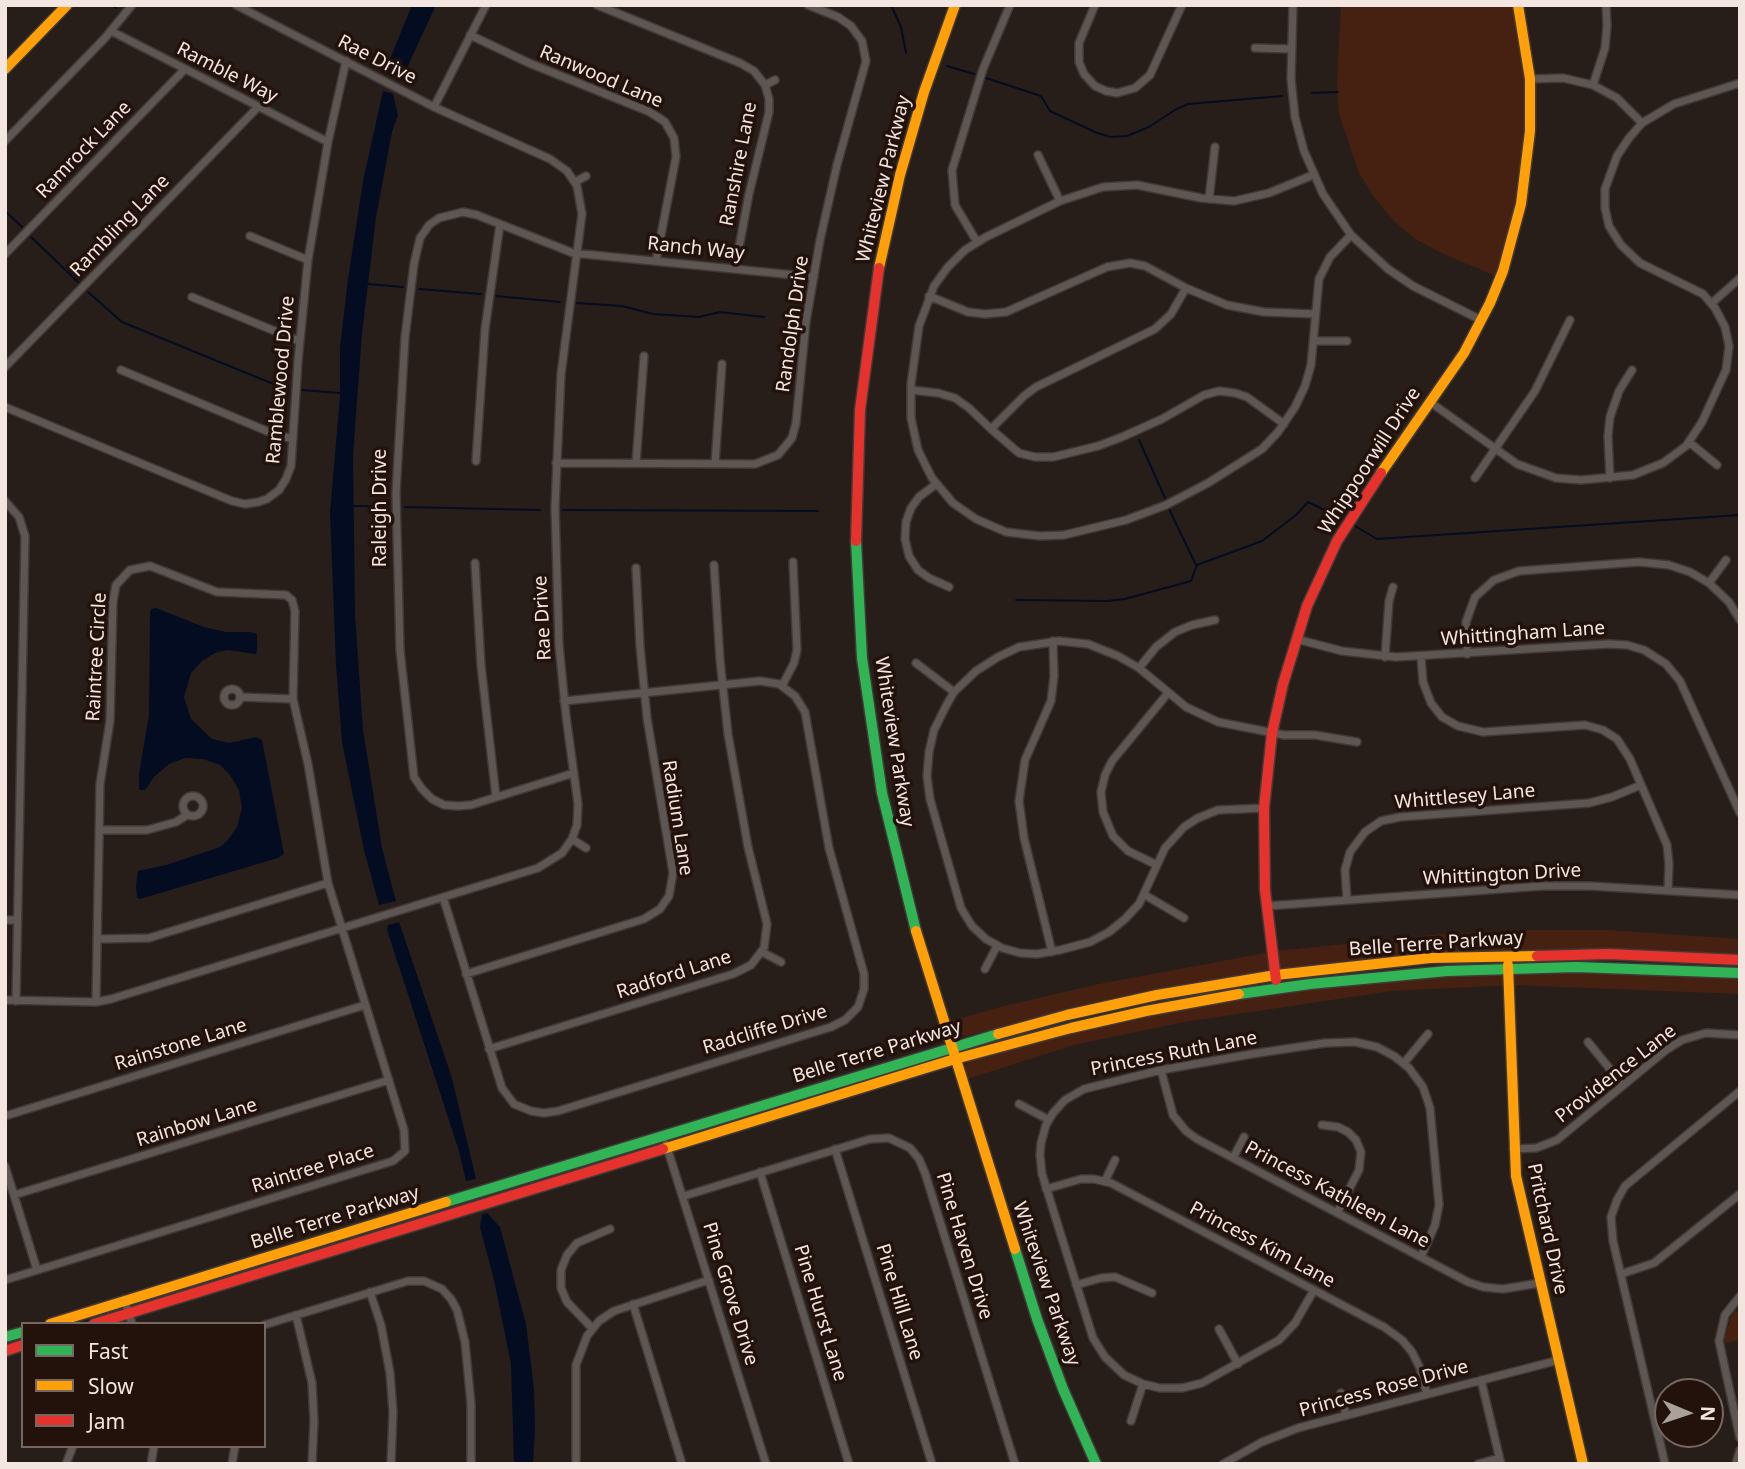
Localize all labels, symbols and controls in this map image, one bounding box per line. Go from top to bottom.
street label: Rae Drive [334,31,420,89]
street label: Ramble Way [173,38,281,108]
street label: Ranwood Lane [536,41,666,113]
street label: Whiteview Parkway [852,93,916,265]
street label: Ramrock Lane [32,97,136,203]
street label: Ranshire Lane [716,100,762,228]
street label: Rambling Lane [66,170,174,282]
street label: Ranch Way [646,233,746,265]
street label: Randolph Drive [772,254,814,394]
street label: Ramblewood Drive [262,295,300,465]
street label: Whippoorwill Drive [1314,383,1426,539]
street label: Raleigh Drive [370,449,392,567]
street label: Rae Drive [529,575,557,661]
street label: Raintree Circle [82,592,112,722]
street label: Whittingham Lane [1440,617,1606,651]
street label: Whiteview Parkway [869,655,919,829]
street label: Radium Lane [657,759,697,877]
street label: Whittlesey Lane [1394,780,1536,814]
street label: Whittington Drive [1422,859,1582,891]
street label: Belle Terre Parkway [1348,927,1524,961]
street label: Radford Lane [614,946,734,1004]
street label: Radcliffe Drive [700,1000,830,1060]
street label: Rainstone Lane [112,1014,250,1076]
street label: Belle Terre Parkway [790,1016,964,1088]
street label: Providence Lane [1551,1020,1681,1128]
street label: Princess Ruth Lane [1089,1027,1259,1081]
street label: Rainbow Lane [134,1094,260,1152]
street label: Princess Kathleen Lane [1241,1137,1433,1253]
street label: Raintree Place [249,1140,377,1198]
street label: Pritchard Drive [1522,1161,1572,1297]
street label: Pine Haven Drive [931,1170,997,1322]
street label: Belle Terre Parkway [248,1182,422,1254]
street label: Princess Kim Lane [1185,1197,1339,1293]
street label: Whiteview Parkway [1007,1199,1085,1369]
street label: Pine Grove Drive [697,1220,763,1368]
street label: Pine Hill Lane [870,1241,928,1363]
street label: Pine Hurst Lane [788,1242,852,1384]
legend [21,1322,266,1448]
text: Fast [88,1337,128,1365]
street label: Princess Rose Drive [1297,1355,1471,1423]
text: Slow [88,1372,134,1400]
north arrow [1654,1378,1724,1448]
text: N [1695,1405,1721,1422]
text: Jam [88,1407,125,1435]

